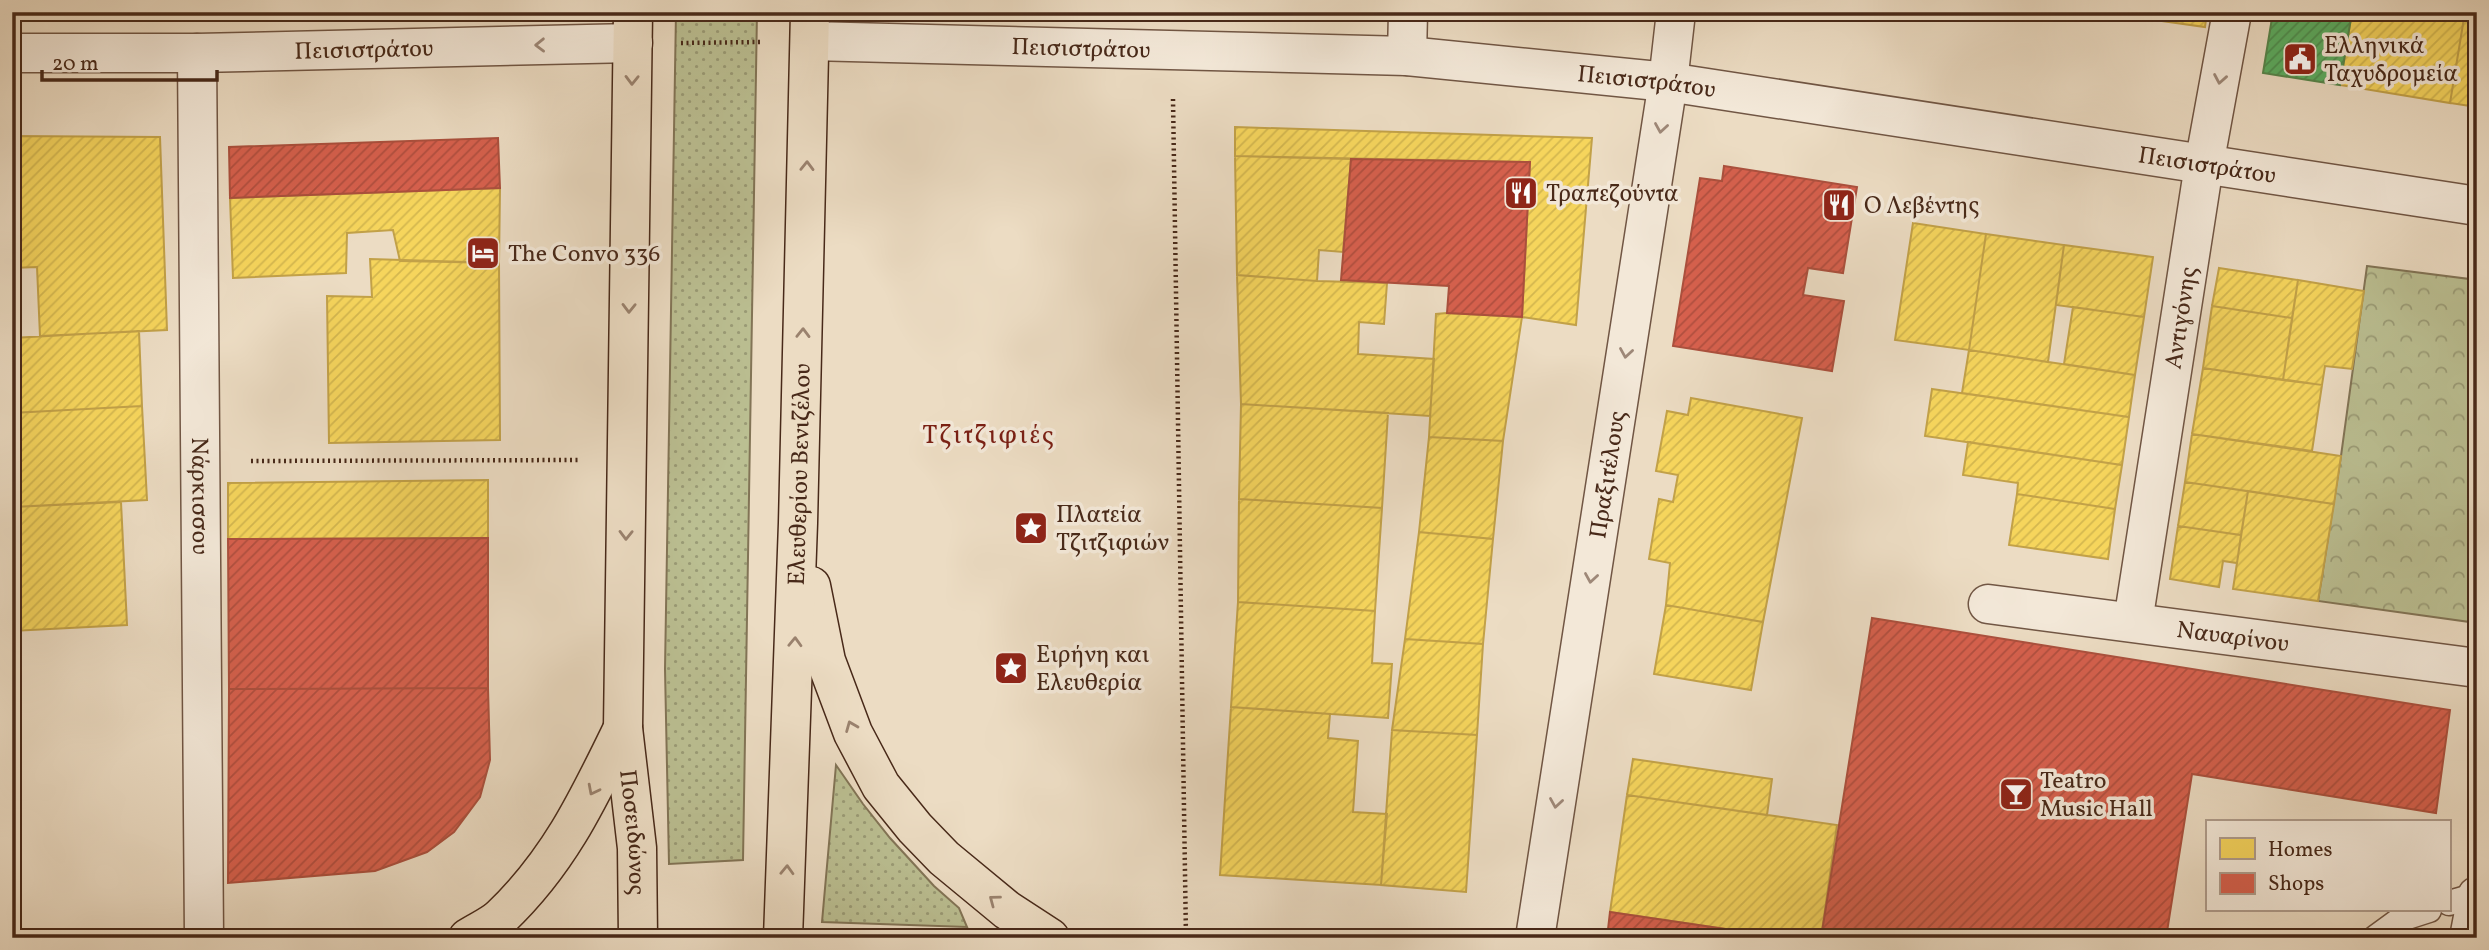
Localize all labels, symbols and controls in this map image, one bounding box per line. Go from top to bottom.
place label: Ελληνικά Ταχυδρομεία [2324,30,2458,92]
street label: Πεισιστράτου [1011,31,1151,69]
street label: Πεισιστράτου [294,33,434,70]
scale bar [42,38,217,82]
one-way arrow [534,38,545,53]
public building icon: Ελληνικά Ταχυδρομεία [2281,40,2319,78]
text: 20 m [52,50,98,79]
street label: Πεισιστράτου [1576,58,1718,108]
one-way arrow [2213,73,2228,85]
one-way arrow [624,76,640,86]
one-way arrow [1654,123,1669,134]
street label: Πεισιστράτου [2136,139,2278,194]
one-way arrow [799,161,815,171]
restaurant icon: Τραπεζούντα [1502,174,1540,212]
place label: Τραπεζούντα [1546,178,1678,212]
restaurant icon: Ο Λεβέντης [1820,186,1858,224]
place label: Ο Λεβέντης [1864,190,1979,224]
hotel icon: The Convo 336 [464,234,502,272]
place label: The Convo 336 [508,238,660,272]
street label: Αντιγόνης [2158,264,2207,372]
one-way arrow [621,303,637,314]
one-way arrow [796,327,811,338]
one-way arrow [1619,347,1634,359]
street label: Ελευθερίου Βενιζέλου [781,363,821,586]
street label: Πραξιτέλους [1582,408,1636,541]
district label: Τζιτζιφιές [922,418,1056,454]
street label: Νάρκισσου [181,437,216,555]
place label: Πλατεία Τζιτζιφιών [1056,499,1169,561]
place icon: Πλατεία Τζιτζιφιών [1012,509,1050,547]
one-way arrow [618,531,634,541]
one-way arrow [1584,572,1599,584]
street label: Ναυαρίνου [2174,614,2291,662]
one-way arrow [787,636,802,647]
place label: Ειρήνη και Ελευθερία [1036,639,1150,701]
place icon: Ειρήνη και Ελευθερία [992,649,1030,687]
one-way arrow [845,721,859,733]
place label: Teatro Music Hall [2040,765,2153,827]
street label: Ποσειδώνος [609,768,653,895]
bar icon: Teatro Music Hall [1997,775,2035,813]
one-way arrow [588,782,602,795]
one-way arrow [1549,797,1564,809]
legend [2206,820,2450,912]
text: Homes [2268,836,2333,865]
one-way arrow [779,864,795,874]
text: Shops [2268,870,2324,899]
one-way arrow [989,895,1002,908]

